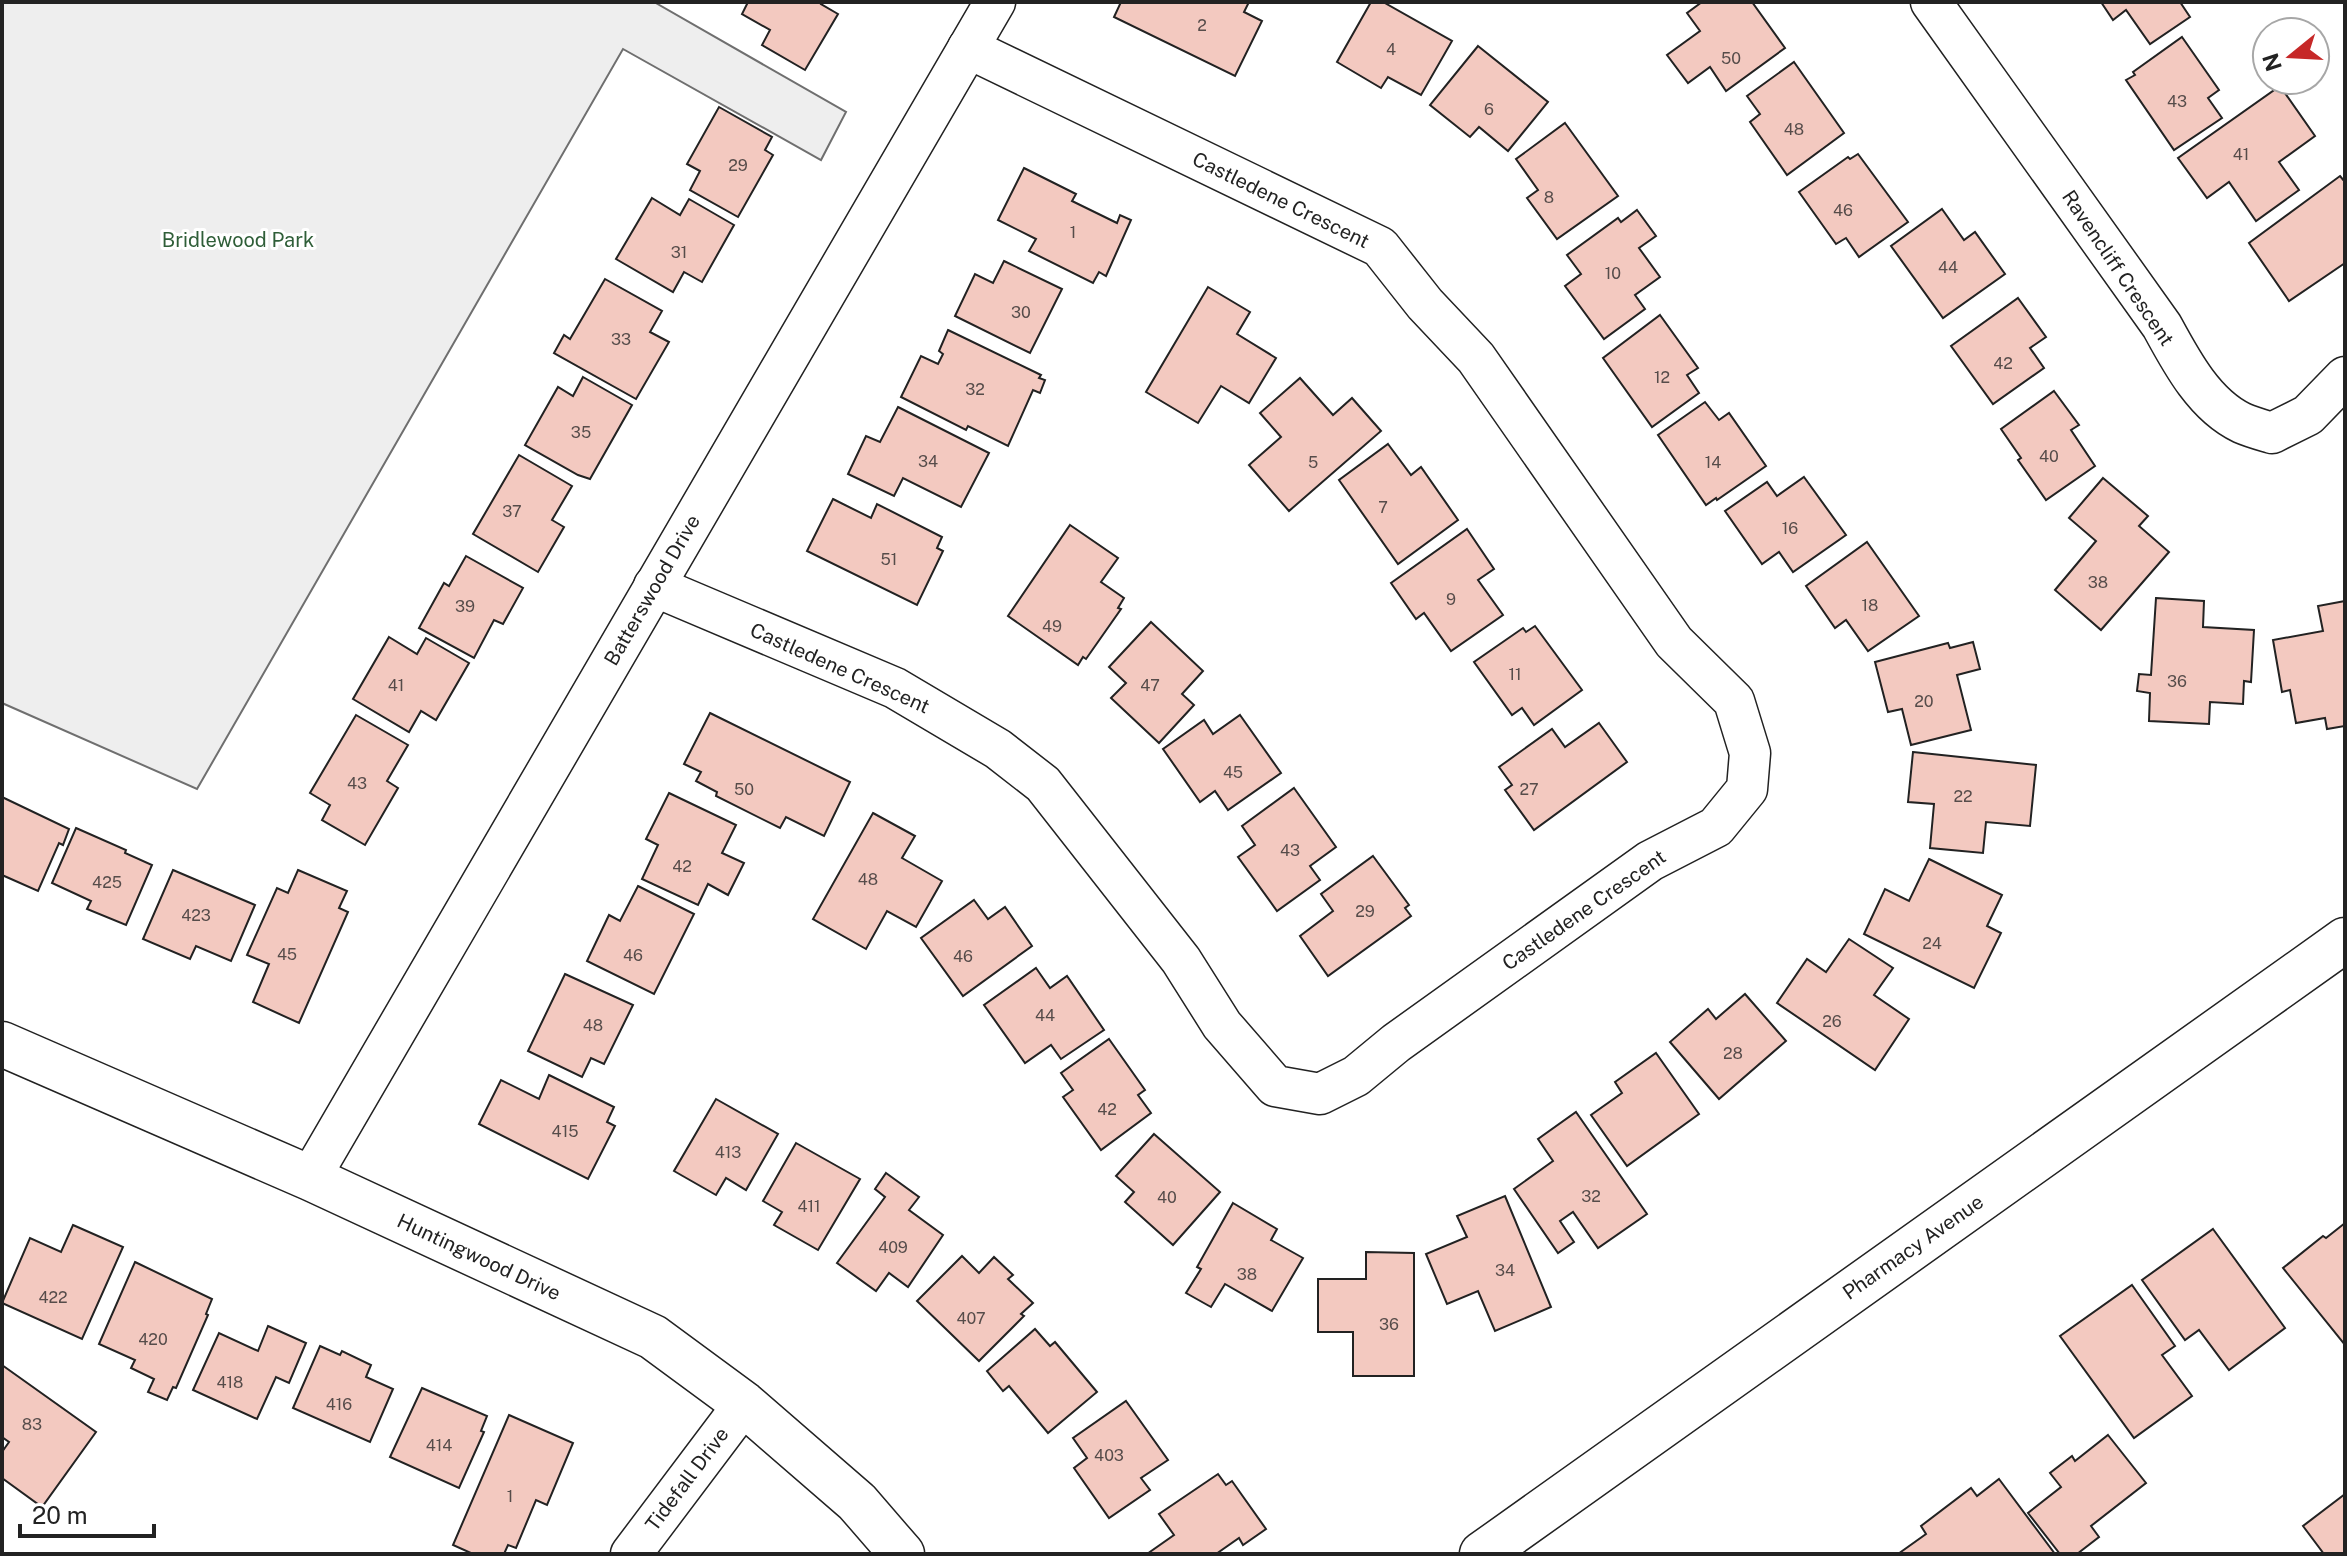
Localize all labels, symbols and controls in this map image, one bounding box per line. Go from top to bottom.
house number: 2 [1197,16,1207,35]
north arrow [2251,16,2331,96]
house number: 4 [1386,40,1396,59]
house number: 50 [1721,49,1741,68]
text: N [2257,50,2287,74]
house number: 43 [2167,92,2187,111]
house number: 6 [1484,100,1494,119]
house number: 48 [1784,120,1804,139]
house number: 41 [2233,145,2249,164]
street label: Castledene Crescent [1189,147,1373,253]
house number: 29 [728,156,748,175]
street label: Ravencliff Crescent [2057,186,2179,350]
house number: 8 [1544,188,1554,207]
house number: 46 [1833,201,1853,220]
house number: 1 [1070,223,1076,242]
park label: Bridlewood Park [162,228,314,252]
house number: 31 [671,243,687,262]
house number: 44 [1938,258,1958,277]
house number: 10 [1605,264,1621,283]
house number: 30 [1011,303,1031,322]
house number: 33 [611,330,631,349]
house number: 42 [1993,354,2013,373]
house number: 12 [1654,368,1670,387]
house number: 32 [965,380,985,399]
house number: 35 [571,423,591,442]
house number: 40 [2039,447,2059,466]
house number: 34 [918,452,938,471]
house number: 5 [1308,453,1318,472]
house number: 14 [1705,453,1721,472]
house number: 7 [1378,498,1388,517]
house number: 37 [502,502,522,521]
street label: Batterswood Drive [599,510,705,670]
house number: 16 [1782,519,1798,538]
house number: 51 [881,550,897,569]
house number: 38 [2088,573,2108,592]
house number: 9 [1446,590,1456,609]
house number: 18 [1862,596,1878,615]
house number: 39 [455,597,475,616]
house number: 49 [1042,617,1062,636]
street label: Castledene Crescent [747,618,933,718]
house number: 11 [1508,665,1522,684]
house number: 36 [2167,672,2187,691]
house number: 41 [388,676,404,695]
house number: 47 [1140,676,1160,695]
house number: 20 [1914,692,1934,711]
house number: 45 [1223,763,1243,782]
house number: 43 [347,774,367,793]
house number: 50 [734,780,754,799]
house number: 27 [1519,780,1539,799]
house number: 22 [1953,787,1973,806]
house number: 43 [1280,841,1300,860]
street label: Castledene Crescent [1498,845,1670,975]
house number: 42 [672,857,692,876]
house number: 48 [858,870,878,889]
house number: 425 [92,873,122,892]
house number: 29 [1355,902,1375,921]
house number: 423 [181,906,211,925]
house number: 24 [1922,934,1942,953]
house number: 45 [277,945,297,964]
house number: 46 [623,946,643,965]
house number: 46 [953,947,973,966]
house number: 44 [1035,1006,1055,1025]
house number: 26 [1822,1012,1842,1031]
house number: 48 [583,1016,603,1035]
house number: 28 [1723,1044,1743,1063]
house number: 42 [1097,1100,1117,1119]
house number: 415 [552,1122,578,1141]
house number: 413 [715,1143,741,1162]
house number: 32 [1581,1187,1601,1206]
house number: 40 [1157,1188,1177,1207]
street label: Pharmacy Avenue [1838,1189,1988,1305]
house number: 411 [797,1197,821,1216]
street label: Huntingwood Drive [393,1209,565,1305]
house number: 409 [878,1238,908,1257]
house number: 34 [1495,1261,1515,1280]
house number: 38 [1237,1265,1257,1284]
house number: 422 [38,1288,68,1307]
house number: 407 [956,1309,986,1328]
house number: 36 [1379,1315,1399,1334]
house number: 420 [138,1330,168,1349]
house number: 418 [217,1373,243,1392]
house number: 416 [326,1395,352,1414]
house number: 83 [22,1415,42,1434]
street label: Tidefall Drive [640,1423,734,1535]
house number: 414 [426,1436,452,1455]
house number: 403 [1094,1446,1124,1465]
house number: 1 [507,1487,513,1506]
scale bar [20,1488,154,1538]
text: 20 m [32,1501,88,1529]

